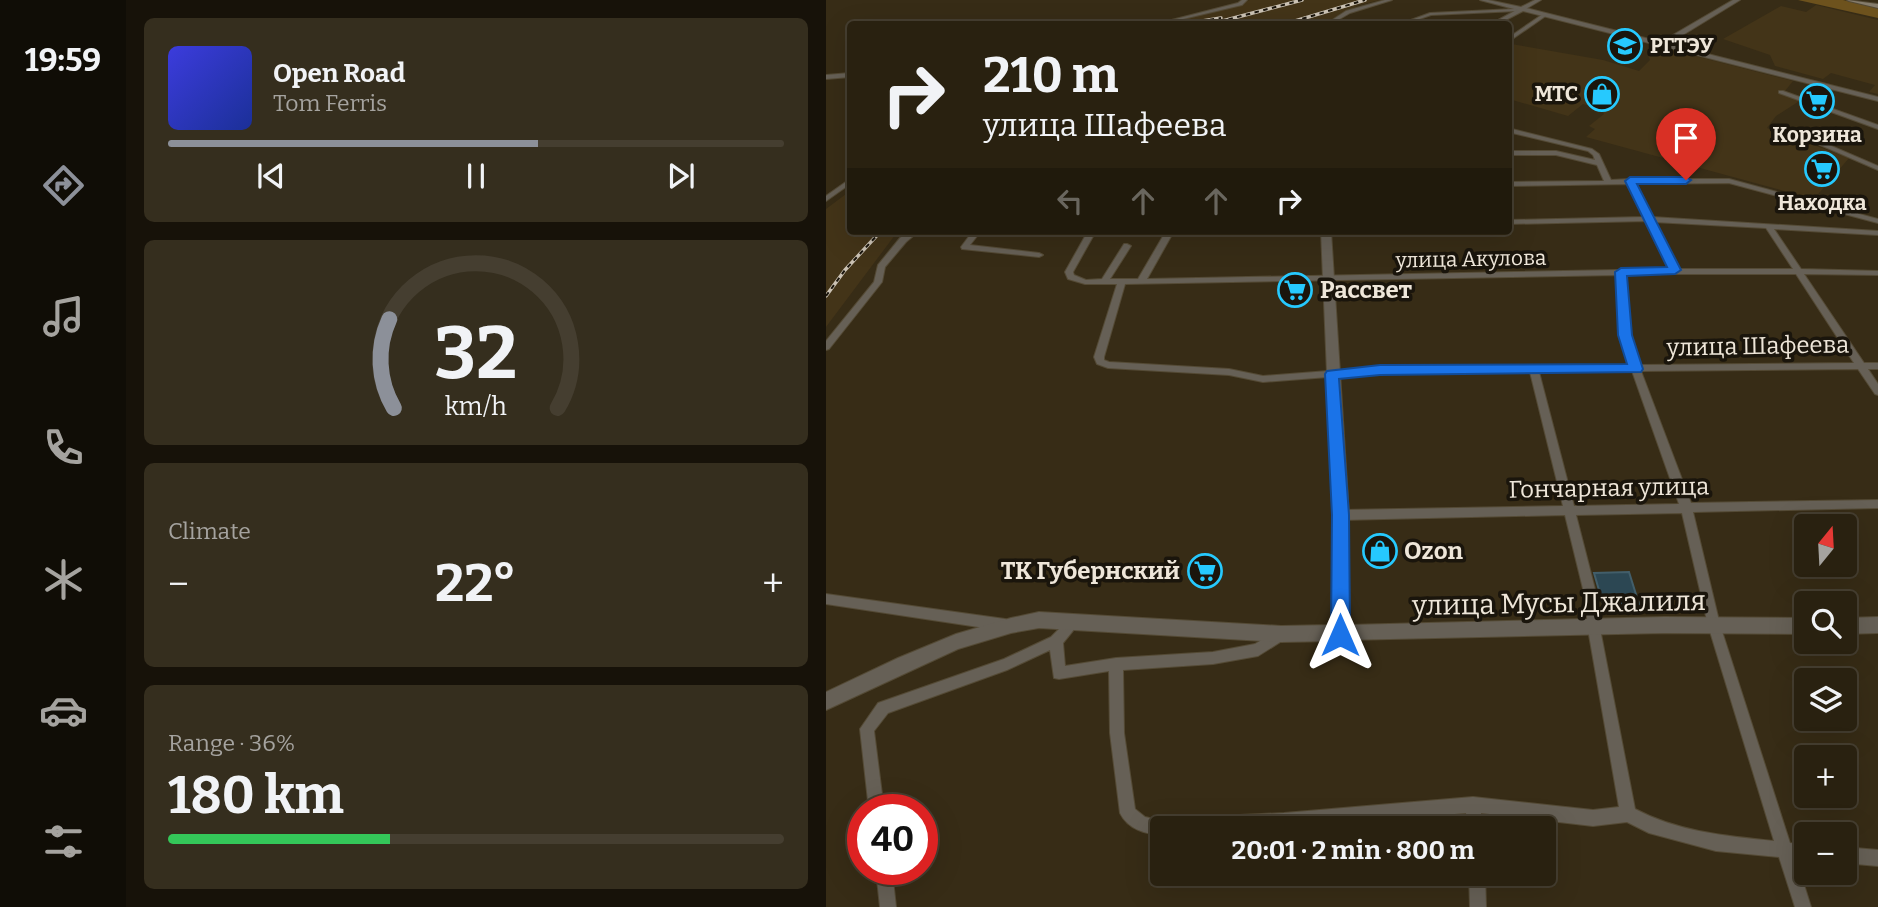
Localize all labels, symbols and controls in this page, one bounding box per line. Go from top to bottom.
school or university icon: РГТЭУ [1606,27,1644,65]
place label: РГТЭУ [1650,33,1714,59]
text: 19:59 [25,41,101,79]
text: 210 m [983,46,1118,105]
icon: right [868,49,959,140]
text: Open Road [273,58,405,89]
shop icon: МТС [1583,75,1621,113]
place label: МТС [1534,81,1578,107]
supermarket icon: Корзина [1798,82,1836,120]
text: Tom Ferris [273,89,387,117]
text: улица Шафеева [983,106,1227,144]
pin [1656,108,1716,180]
icon: arrive [1667,119,1705,157]
place label: Корзина [1772,122,1862,148]
supermarket icon: Находка [1803,150,1841,188]
icon: previous [252,157,290,195]
icon: pause [457,157,495,195]
icon: next [662,157,700,195]
icon: directions [39,161,88,210]
icon: left [1051,182,1089,220]
icon: ahead [1124,182,1162,220]
icon: ahead [1197,182,1235,220]
icon: right [1270,182,1308,220]
place label: Находка [1778,190,1867,216]
street label: улица Акулова [1394,245,1547,273]
supermarket icon: Рассвет [1276,271,1314,309]
place label: Рассвет [1320,276,1412,304]
icon: music [39,292,88,341]
text: 32 [435,311,517,398]
street label: улица Шафеева [1665,330,1850,362]
text: km/h [445,392,507,422]
icon: phone [39,423,88,472]
street label: Гончарная улица [1508,472,1710,504]
north arrow [1794,514,1857,578]
map controls [1794,514,1857,885]
text: Climate [168,517,251,545]
shop icon: Ozon [1361,532,1399,570]
place label: Ozon [1404,537,1464,565]
text: 22° [435,552,516,615]
supermarket icon: ТК Губернский [1186,552,1224,590]
icon: climate [39,555,88,604]
place label: ТК Губернский [1001,557,1180,585]
text: − [168,561,189,607]
text: + [762,561,784,607]
street label: улица Мусы Джалиля [1411,584,1706,622]
button: search [1794,591,1857,654]
position arrow [1303,598,1377,672]
button: layers [1794,668,1857,731]
icon: car [39,686,88,735]
text: Range · 36% [168,729,295,757]
button: + [1794,745,1857,808]
text: 180 km [168,764,344,827]
speed limit sign: 40 [847,794,938,885]
icon: filters [39,817,88,866]
button: − [1794,822,1857,885]
text: 20:01 · 2 min · 800 m [1232,835,1474,866]

